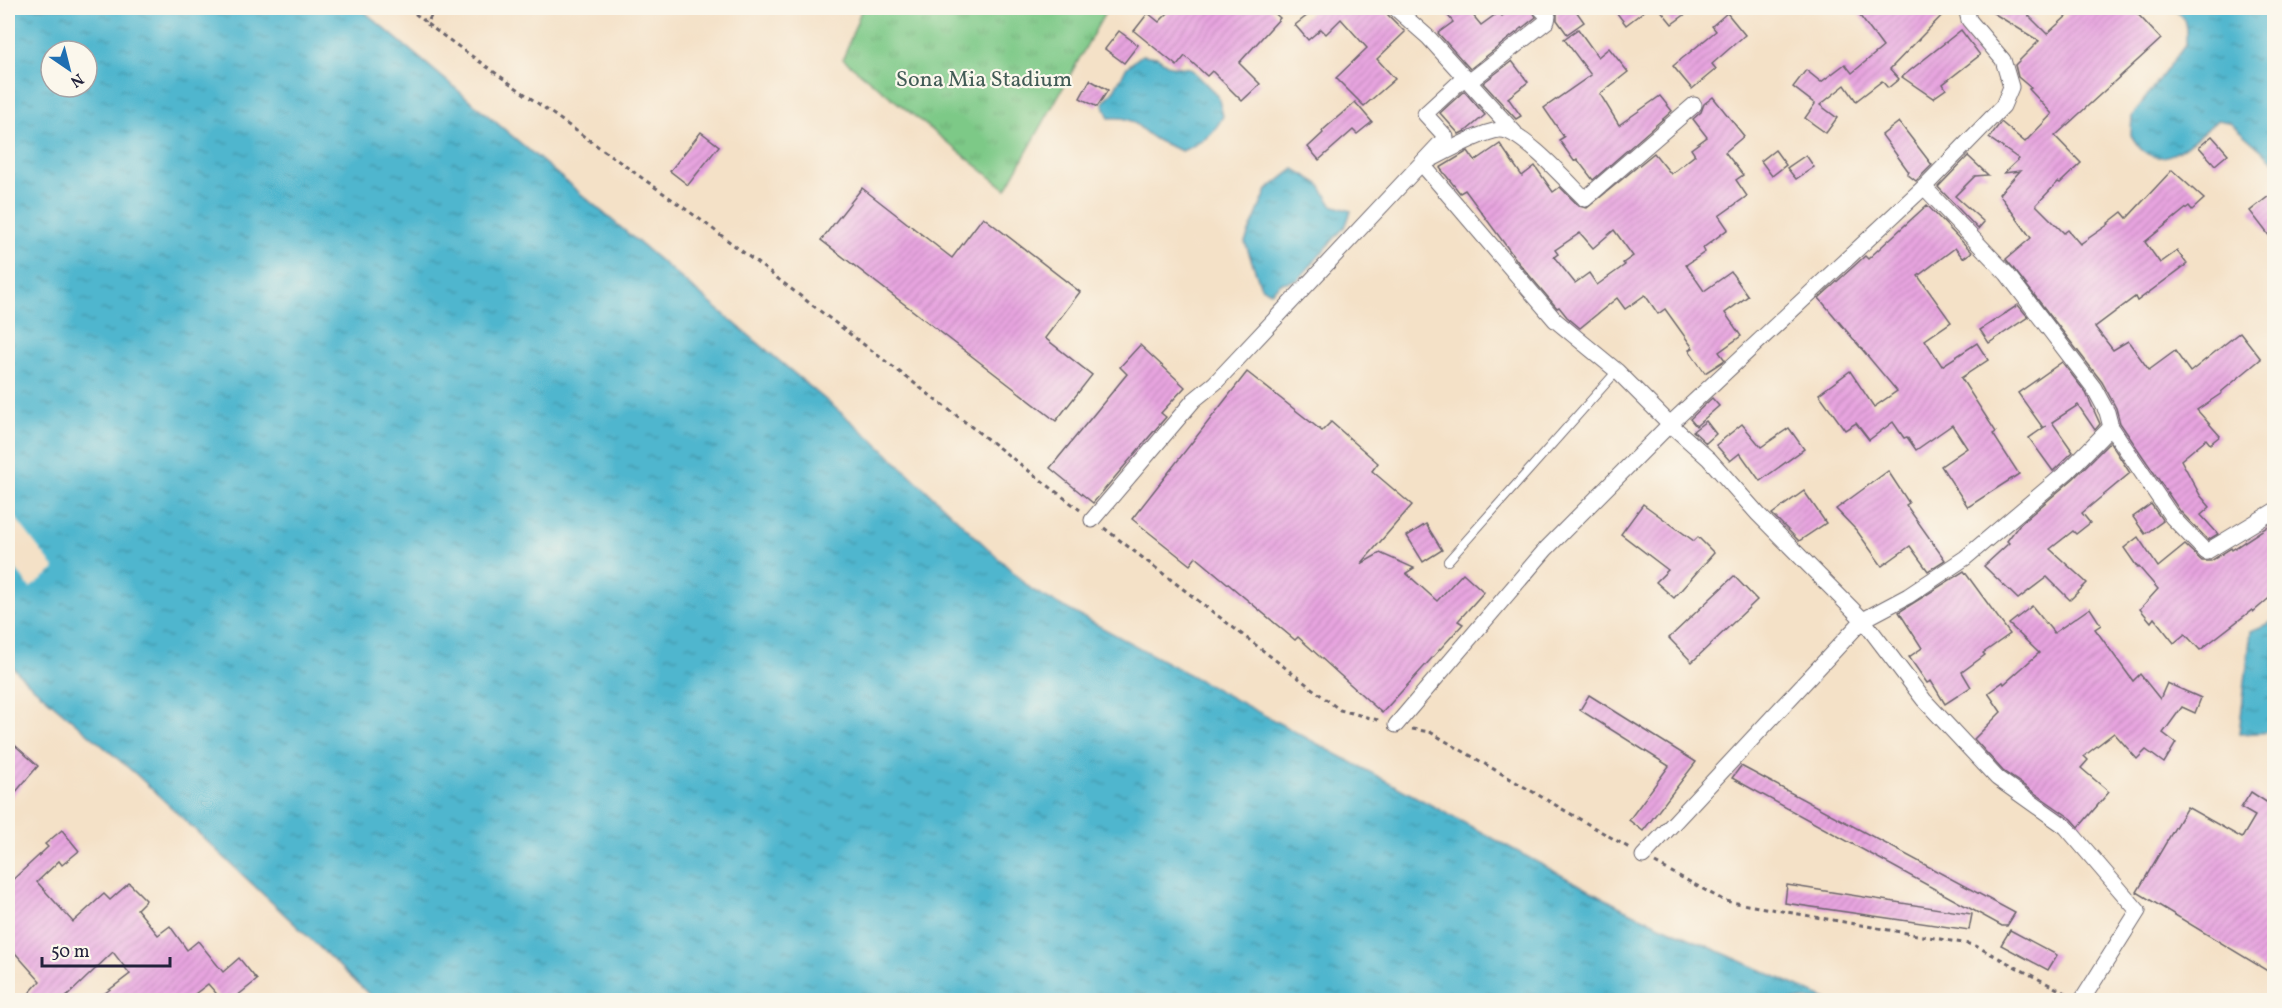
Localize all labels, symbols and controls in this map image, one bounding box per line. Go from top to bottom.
north arrow [39,39,99,99]
park label: Sona Mia Stadium [896,65,1072,96]
text: N [65,67,88,92]
scale bar [42,930,170,968]
text: 50 m [51,940,90,965]

